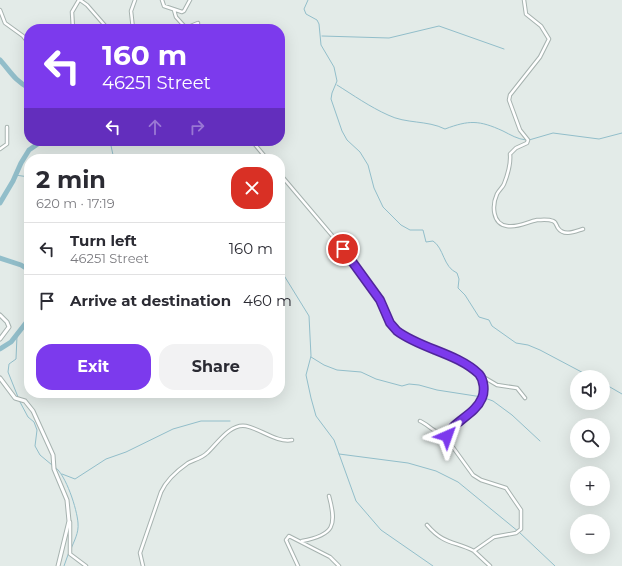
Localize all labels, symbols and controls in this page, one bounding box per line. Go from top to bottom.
text: 160 m [102,38,187,72]
icon: left [36,40,88,92]
text: 46251 Street [102,72,211,94]
icon: left [102,116,124,138]
icon: ahead [144,116,166,138]
icon: right [186,116,208,138]
text: 2 min [36,165,106,194]
button: close [231,167,273,209]
text: 620 m · 17:19 [36,195,115,211]
text: Turn left [70,231,137,250]
pin [326,232,360,266]
icon: left [36,238,58,260]
icon: arrive [332,238,354,260]
text: 160 m [229,239,273,258]
text: 46251 Street [70,250,149,266]
icon: arrive [36,290,58,312]
text: Arrive at destination [70,291,231,310]
text: 460 m [243,291,292,310]
button: Exit [36,344,151,390]
button: Share [159,344,273,390]
map controls [570,370,610,554]
button: sound [570,370,610,410]
position arrow [426,415,468,457]
button: search [570,418,610,458]
button: + [570,466,610,506]
button: − [570,514,610,554]

